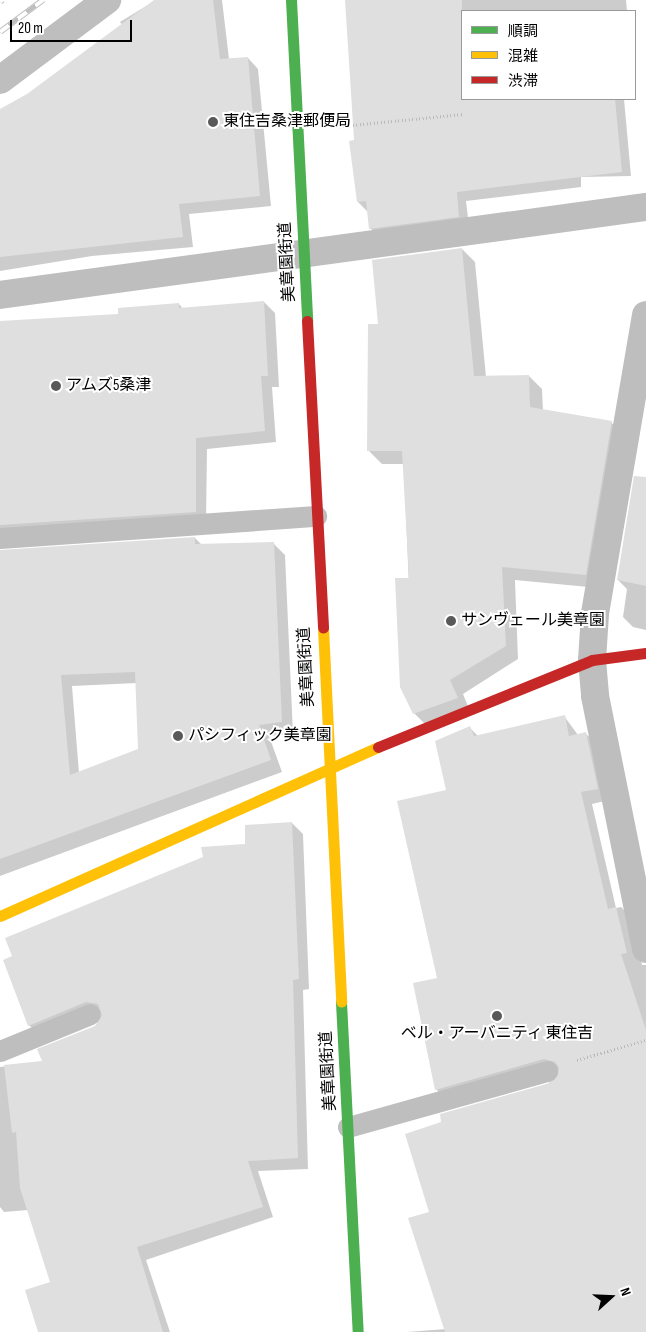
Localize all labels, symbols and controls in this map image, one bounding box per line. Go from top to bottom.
scale bar [12,10,135,42]
legend [461,10,636,100]
text: 20 m [18,19,43,38]
text: 順調 [508,22,538,41]
text: 混雑 [508,47,538,66]
text: 渋滞 [508,72,538,91]
place label: 東住吉桑津郵便局 [223,112,351,132]
marker: 東住吉桑津郵便局 [207,116,219,128]
street label: 美章園街道 [276,222,300,302]
place label: アムズ5桑津 [66,376,152,396]
marker: アムズ5桑津 [50,380,62,392]
place label: サンヴェール美章園 [461,611,605,631]
marker: サンヴェール美章園 [445,615,457,627]
street label: 美章園街道 [295,627,319,707]
place label: パシフィック美章園 [188,726,332,746]
marker: パシフィック美章園 [172,730,184,742]
marker: ベル・アーバニティ 東住吉 [491,1010,503,1022]
place label: ベル・アーバニティ 東住吉 [400,1024,594,1044]
street label: 美章園街道 [317,1031,341,1111]
north arrow [586,1272,636,1322]
text: N [616,1285,635,1298]

